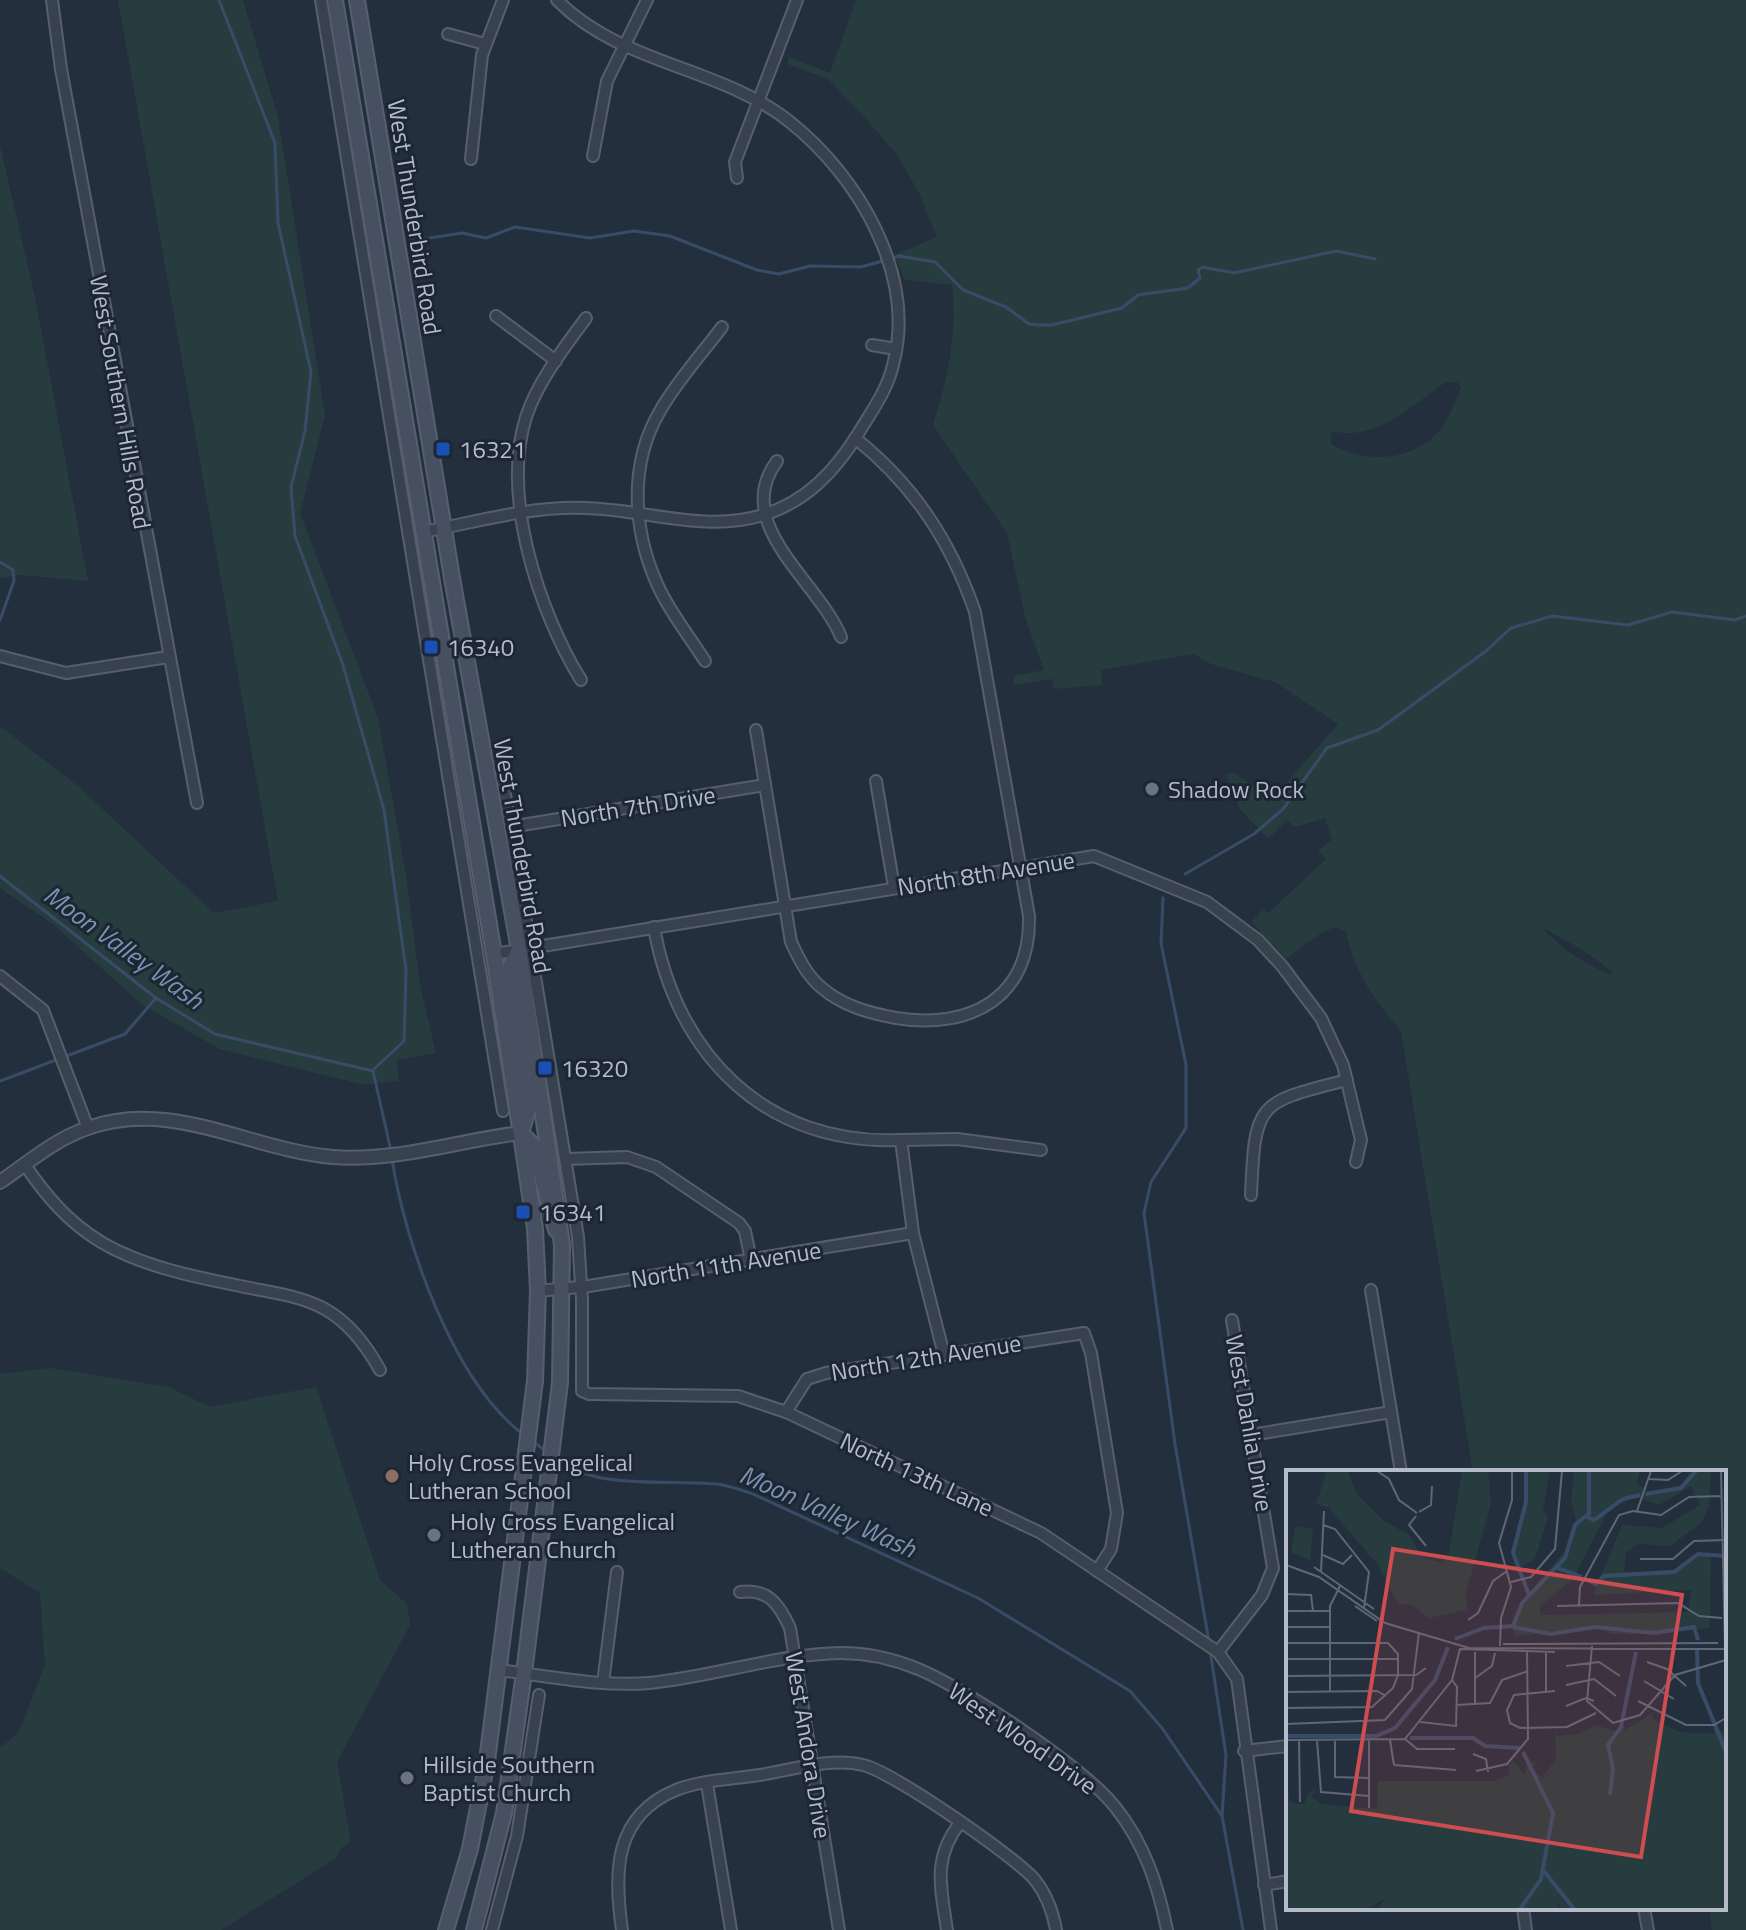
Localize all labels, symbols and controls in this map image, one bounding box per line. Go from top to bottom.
street label: West Thunderbird Road [379,97,451,337]
street label: West Southern Hills Road [81,272,161,532]
place label: 16321 [459,431,526,467]
marker: 16321 [434,440,452,458]
place label: 16340 [447,629,514,665]
marker: 16340 [422,638,440,656]
street label: West Thunderbird Road [485,736,561,976]
place label: Shadow Rock [1168,771,1304,807]
street label: North 7th Drive [558,776,718,836]
marker: Shadow Rock [1143,780,1161,798]
street label: North 8th Avenue [895,841,1077,905]
water label: Moon Valley Wash [36,876,213,1019]
place label: 16320 [561,1050,628,1086]
marker: 16320 [536,1059,554,1077]
place label: 16341 [539,1194,606,1230]
marker: 16341 [514,1203,532,1221]
street label: North 11th Avenue [628,1231,824,1297]
street label: North 12th Avenue [828,1324,1024,1390]
street label: West Dahlia Drive [1217,1332,1283,1514]
street label: North 13th Lane [834,1423,1000,1525]
place label: Holy Cross Evangelical Lutheran School [408,1444,633,1508]
water label: Moon Valley Wash [733,1455,923,1568]
marker: Holy Cross Evangelical Lutheran School [383,1467,401,1485]
inset map [1286,1470,1726,1910]
place label: Holy Cross Evangelical Lutheran Church [450,1503,675,1567]
marker: Holy Cross Evangelical Lutheran Church [425,1526,443,1544]
street label: West Andora Drive [776,1649,842,1841]
street label: West Wood Drive [941,1673,1105,1803]
place label: Hillside Southern Baptist Church [423,1746,595,1810]
marker: Hillside Southern Baptist Church [398,1769,416,1787]

